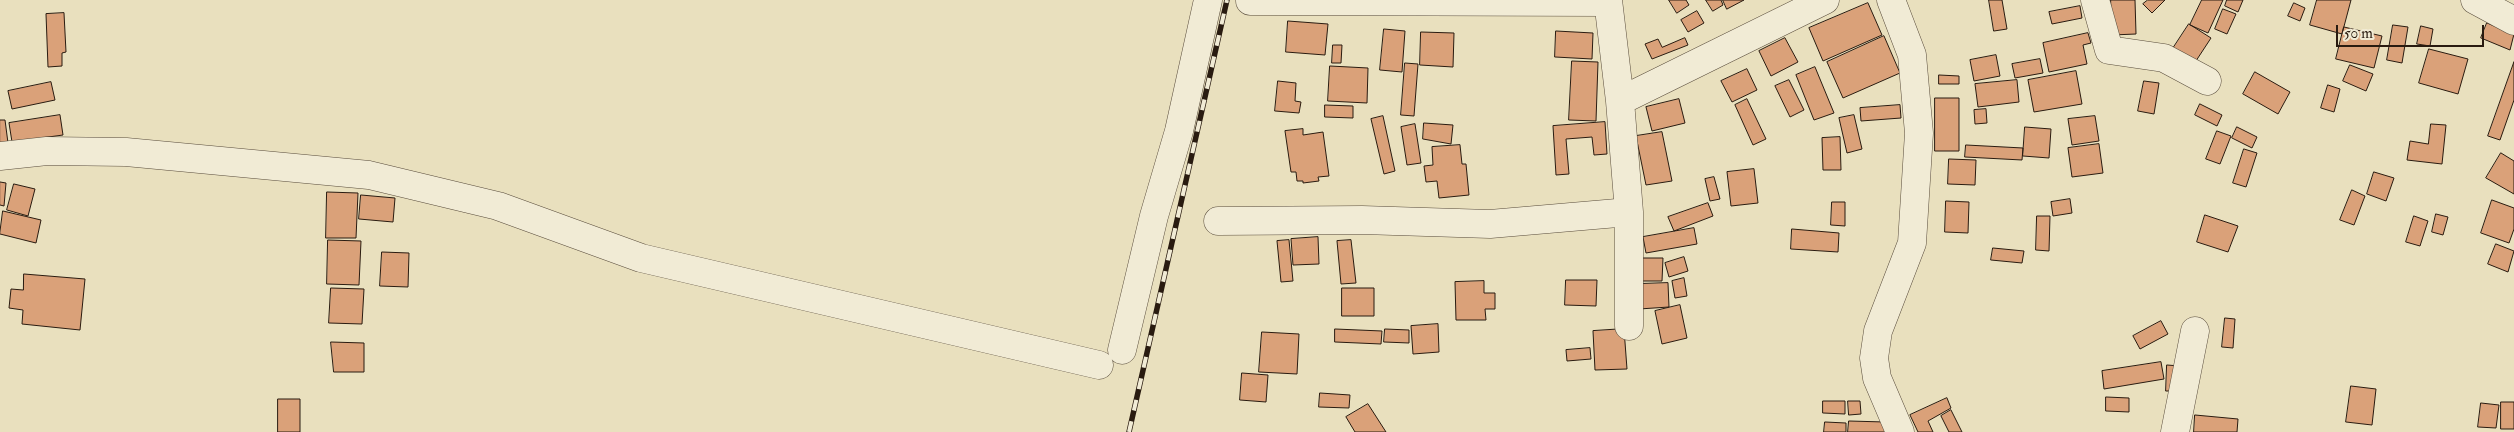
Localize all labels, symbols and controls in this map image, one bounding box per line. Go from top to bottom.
scale bar [2339,15,2486,47]
text: 50 m [2344,24,2373,43]

